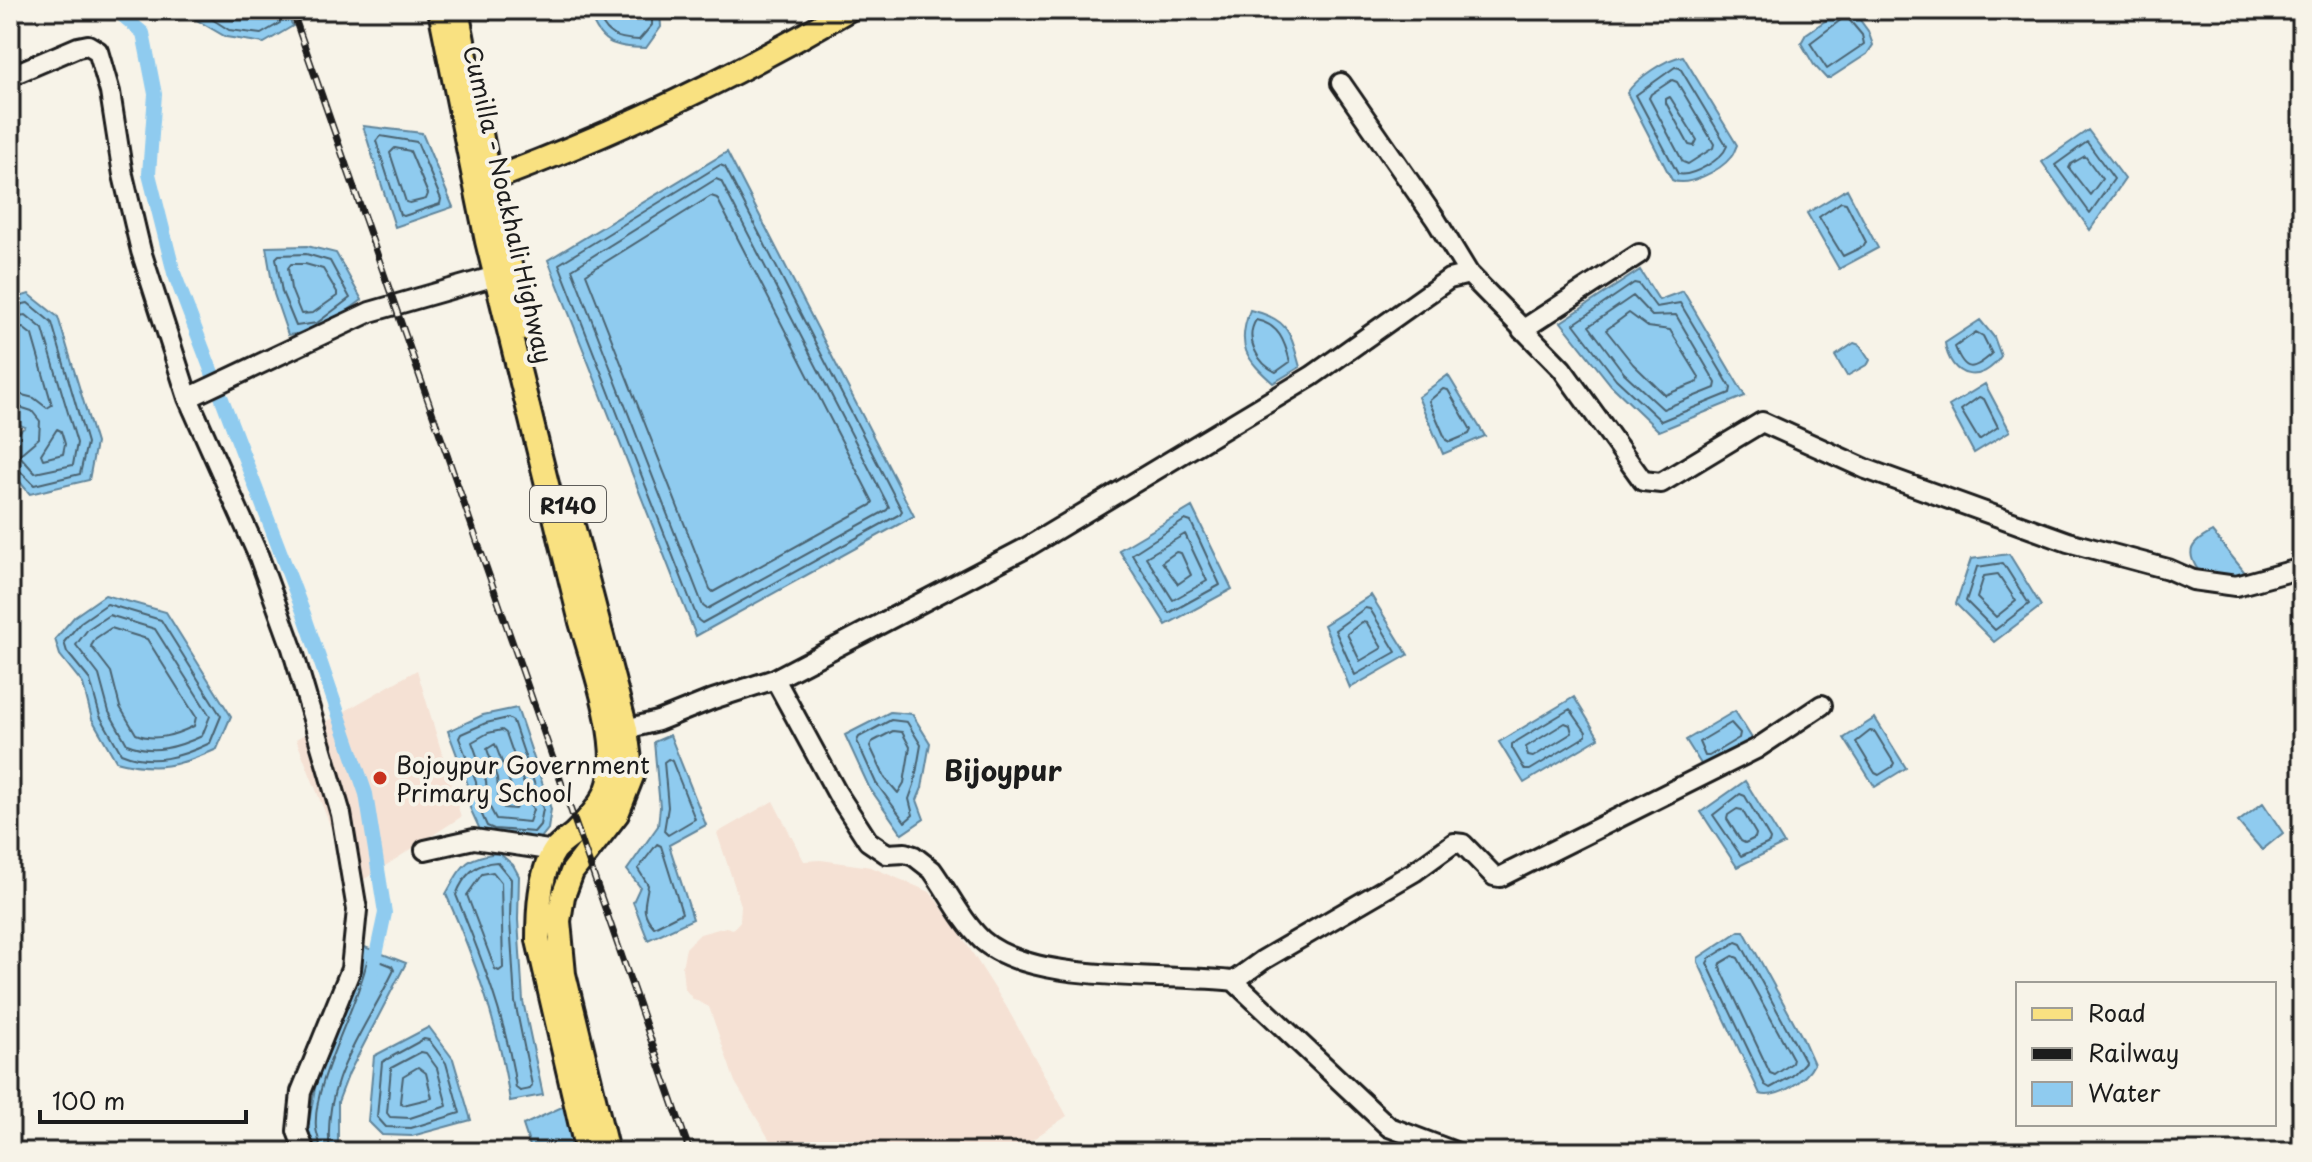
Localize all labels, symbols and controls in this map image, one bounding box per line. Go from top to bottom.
street label: Cumilla - Noakhali Highway [455,42,563,366]
road number: R140 [530,486,606,522]
place label: Bojoypur Government Primary School [396,746,650,810]
district label: Bijoypur [944,748,1063,791]
marker: Bojoypur Government Primary School [371,769,389,787]
legend [2016,982,2276,1126]
text: Road [2088,994,2146,1030]
text: Railway [2088,1034,2179,1070]
scale bar [40,1074,246,1124]
text: Water [2088,1074,2161,1110]
text: 100 m [52,1082,125,1118]

